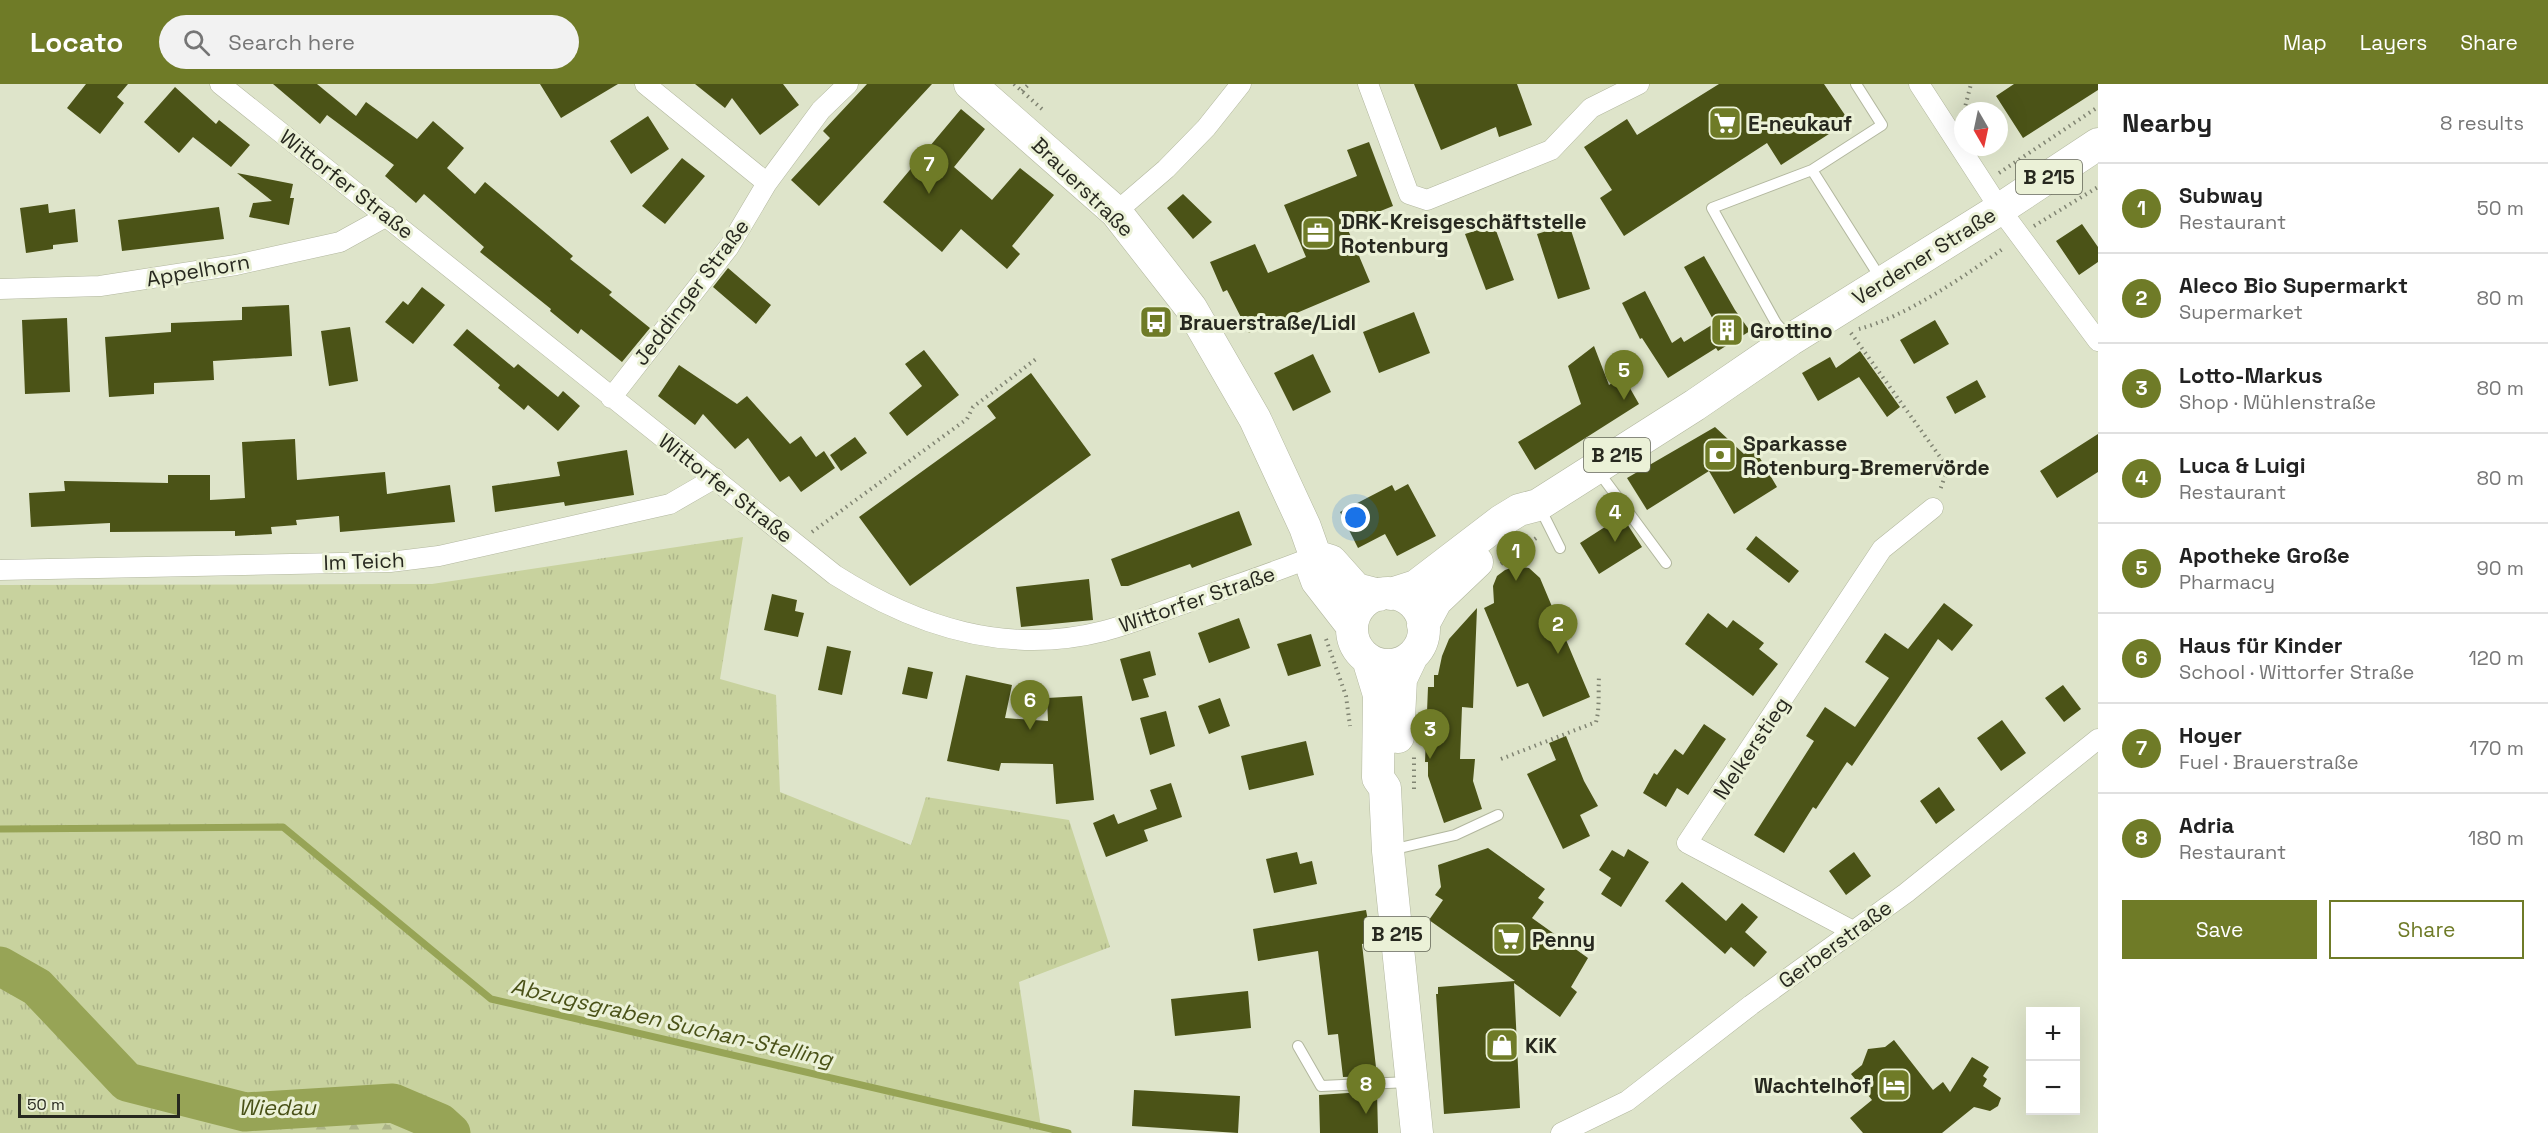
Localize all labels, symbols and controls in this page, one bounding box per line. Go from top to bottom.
search box [159,15,579,69]
text: Locato [30,24,123,60]
icon: search [180,26,213,59]
text: Search here [228,28,355,56]
text: Map [2283,29,2327,56]
text: Layers [2360,29,2427,56]
text: Share [2460,29,2518,56]
north arrow [1954,102,2008,156]
supermarket icon: E-neukauf [1707,105,1743,141]
text: Nearby [2122,106,2212,140]
place label: E-neukauf [1748,110,1852,137]
text: 8 results [2440,110,2524,136]
street label: Wittorfer Straße [274,123,420,245]
street label: Brauerstraße [1026,131,1140,243]
pin: 7 [910,144,948,194]
road number: B 215 [2016,160,2082,194]
text: Subway [2179,181,2263,209]
text: 1 [2137,195,2146,221]
text: 50 m [2477,195,2524,221]
street label: Verdener Straße [1847,201,2001,311]
place label: DRK-Kreisgeschäftstelle Rotenburg [1341,208,1587,259]
text: Restaurant [2179,209,2286,235]
street label: Jeddinger Straße [627,213,755,371]
office icon: DRK-Kreisgeschäftstelle Rotenburg [1300,215,1336,251]
street label: Appelhorn [144,248,252,292]
text: Aleco Bio Supermarkt [2179,271,2408,299]
text: 2 [2136,285,2147,311]
text: 80 m [2476,285,2524,311]
text: Supermarket [2179,299,2303,325]
bus stop icon: Brauerstraße/Lidl [1138,304,1174,340]
place label: Brauerstraße/Lidl [1179,309,1356,336]
building icon: Grottino [1709,312,1745,348]
place label: Grottino [1750,317,1833,344]
pin: 5 [1604,350,1644,400]
text: Lotto-Markus [2179,361,2323,389]
text: 3 [2135,375,2148,401]
text: 80 m [2476,375,2524,401]
text: Shop · Mühlenstraße [2179,389,2376,415]
street label: Wittorfer Straße [653,427,799,549]
place label: Sparkasse Rotenburg-Bremervörde [1743,430,1990,481]
bank icon: Sparkasse Rotenburg-Bremervörde [1702,437,1738,473]
road number: B 215 [1584,438,1650,472]
text: Luca & Luigi [2179,451,2305,479]
text: 4 [2135,465,2148,491]
text: 80 m [2476,465,2524,491]
text: Restaurant [2179,479,2286,505]
pin: 4 [1596,492,1634,542]
your location [1341,503,1370,532]
pin: 1 [1496,532,1536,581]
text: Apotheke Große [2179,541,2350,569]
street label: Im Teich [323,546,405,576]
text: 5 [2136,555,2148,581]
text: 90 m [2477,555,2524,581]
street label: Wittorfer Straße [1115,560,1279,638]
text: Pharmacy [2179,569,2275,595]
pin: 2 [1538,604,1578,654]
text: Haus für Kinder [2179,631,2343,659]
text: 6 [2135,645,2148,671]
text: 120 m [2468,645,2524,671]
text: School · Wittorfer Straße [2179,659,2414,685]
pin: 6 [1010,680,1050,730]
street label: Melkerstieg [1707,691,1795,805]
pin: 3 [1410,710,1450,759]
text: Hoyer [2179,721,2242,749]
text: 7 [2136,735,2147,761]
text: 170 m [2469,735,2524,761]
text: Fuel · Brauerstraße [2179,749,2359,775]
text: Adria [2179,811,2234,839]
text: 8 [2136,825,2148,851]
text: 180 m [2468,825,2524,851]
text: Restaurant [2179,839,2286,865]
street label: Gerberstraße [1773,894,1897,994]
button: Save [2122,900,2317,959]
button: Share [2329,900,2524,959]
road number: B 215 [1364,917,1430,951]
supermarket icon: Penny [1491,921,1527,957]
place label: Penny [1532,926,1595,953]
water label: Abzugsgraben Suchan-Stelling [509,971,836,1073]
map controls [2026,1007,2080,1115]
button: + [2026,1007,2080,1061]
shop icon: KiK [1484,1027,1520,1063]
place label: KiK [1525,1032,1558,1059]
button: − [2026,1061,2080,1115]
pin: 8 [1346,1064,1386,1114]
hotel icon: Wachtelhof [1876,1067,1912,1103]
place label: Wachtelhof [1754,1072,1871,1099]
scale bar [18,1091,180,1118]
water label: Wiedau [238,1093,317,1121]
text: 50 m [27,1094,65,1115]

